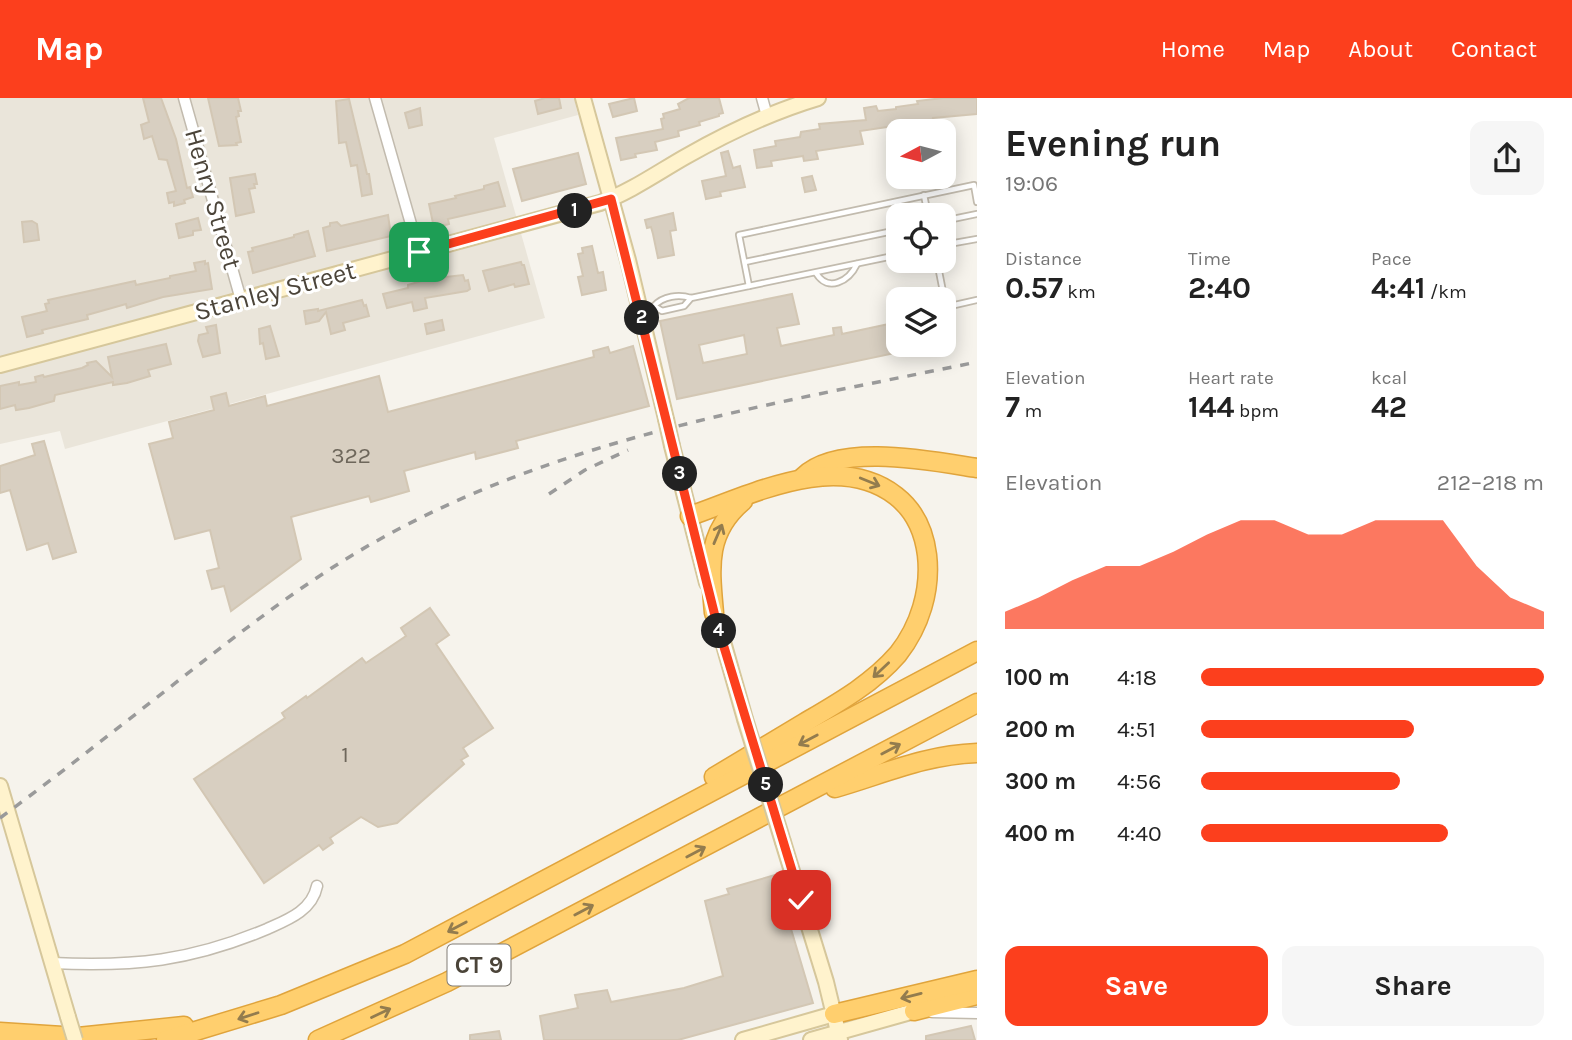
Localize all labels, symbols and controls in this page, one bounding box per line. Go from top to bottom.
text: Map [35,30,103,68]
text: Home [1161,35,1225,63]
text: Map [1263,35,1310,63]
text: About [1348,35,1413,63]
text: Contact [1451,35,1537,63]
north arrow [886,119,956,189]
map controls [886,119,956,357]
text: Evening run [1005,121,1221,166]
button: share [1470,121,1544,195]
street label: Henry Street [178,125,248,273]
text: 19:06 [1005,170,1058,197]
pin: 1 [558,194,592,228]
text: 1 [571,199,578,221]
button: locate [886,203,956,273]
pin [389,222,449,282]
icon: arrive [400,233,438,271]
text: Distance [1005,248,1082,270]
text: Time [1188,248,1231,270]
text: Pace [1371,248,1412,270]
street label: Stanley Street [191,255,359,327]
text: 0.57 [1005,270,1063,306]
text: 2:40 [1188,270,1251,306]
text: 4:41 [1371,270,1425,306]
text: km [1063,281,1096,303]
text: /km [1425,281,1467,303]
button: layers [886,287,956,357]
pin: 2 [624,300,660,336]
text: 2 [636,306,647,328]
text: Elevation [1005,367,1085,389]
text: Heart rate [1188,367,1274,389]
text: kcal [1371,367,1407,389]
text: 7 [1005,389,1020,425]
text: 144 [1188,389,1234,425]
text: 42 [1371,389,1407,425]
text: m [1020,400,1042,422]
text: bpm [1234,400,1279,422]
house number: 322 [331,442,371,469]
pin: 3 [662,456,698,492]
text: 3 [674,462,685,484]
text: Elevation [1005,469,1102,496]
text: 212–218 m [1437,469,1544,496]
one-way arrow [859,476,880,489]
one-way arrow [712,524,725,545]
pin: 4 [702,614,736,648]
text: 4 [713,619,724,641]
one-way arrow [872,662,890,678]
text: 100 m [1005,664,1070,691]
text: 4:18 [1117,664,1157,691]
text: 200 m [1005,716,1076,743]
text: 4:51 [1117,716,1156,743]
one-way arrow [798,734,819,747]
house number: 1 [341,741,349,768]
one-way arrow [880,742,901,755]
pin: 5 [748,768,784,802]
text: 300 m [1005,768,1076,795]
text: 4:56 [1117,768,1161,795]
text: 5 [760,773,771,795]
text: 400 m [1005,820,1075,847]
text: 4:40 [1117,820,1162,847]
one-way arrow [685,844,706,858]
pin [771,870,831,930]
icon: check [782,881,820,919]
one-way arrow [573,903,594,917]
one-way arrow [447,921,468,934]
road number: CT 9 [448,944,510,986]
button: Save [1005,946,1268,1026]
button: Share [1282,946,1544,1026]
one-way arrow [900,990,923,1004]
one-way arrow [370,1006,391,1019]
one-way arrow [238,1011,260,1023]

